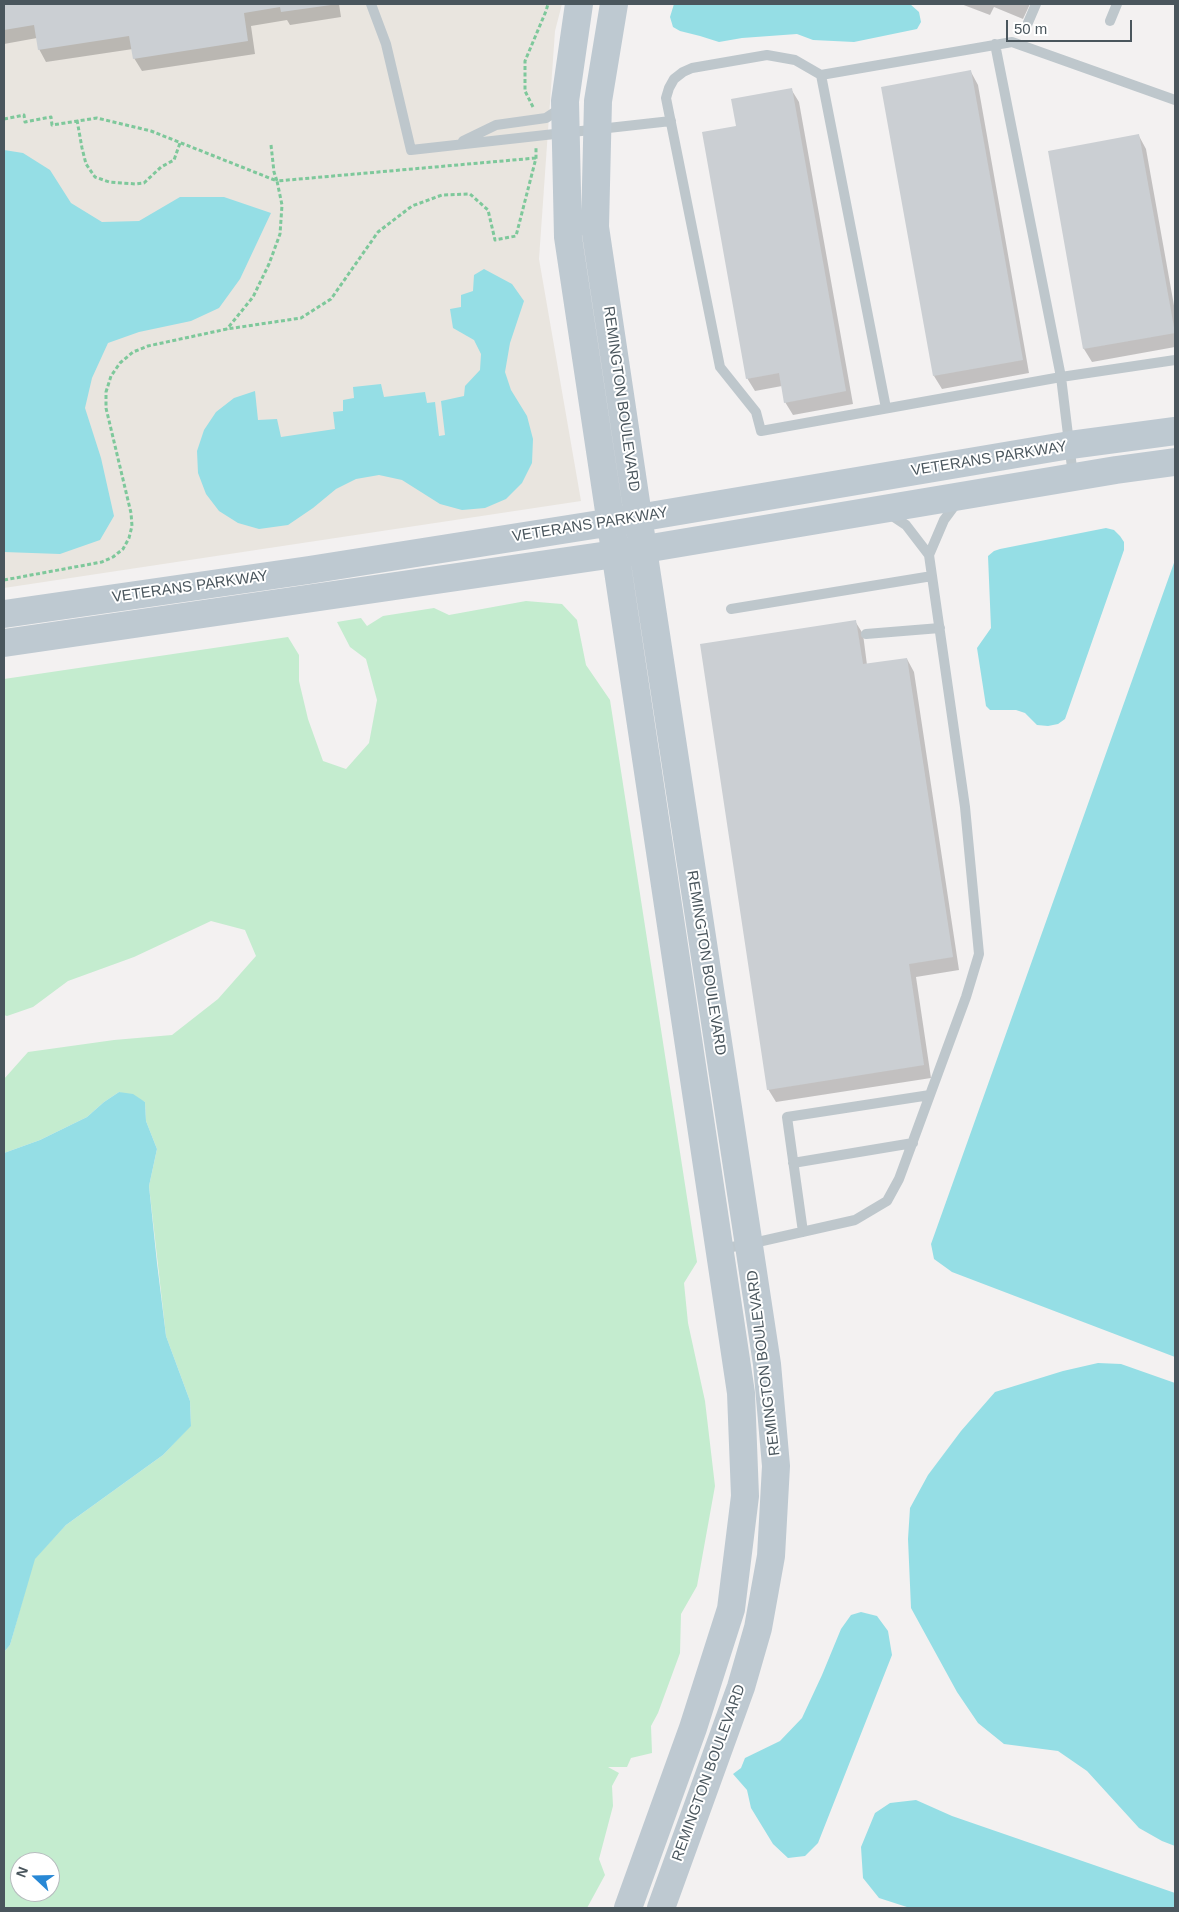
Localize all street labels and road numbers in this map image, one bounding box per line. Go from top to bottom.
street label: REMINGTON BOULEVARD [599,305,643,493]
street label: VETERANS PARKWAY [910,438,1068,480]
street label: VETERANS PARKWAY [511,504,669,546]
street label: VETERANS PARKWAY [111,567,269,607]
street label: REMINGTON BOULEVARD [682,869,730,1057]
street label: REMINGTON BOULEVARD [744,1269,784,1457]
street label: REMINGTON BOULEVARD [669,1682,749,1864]

